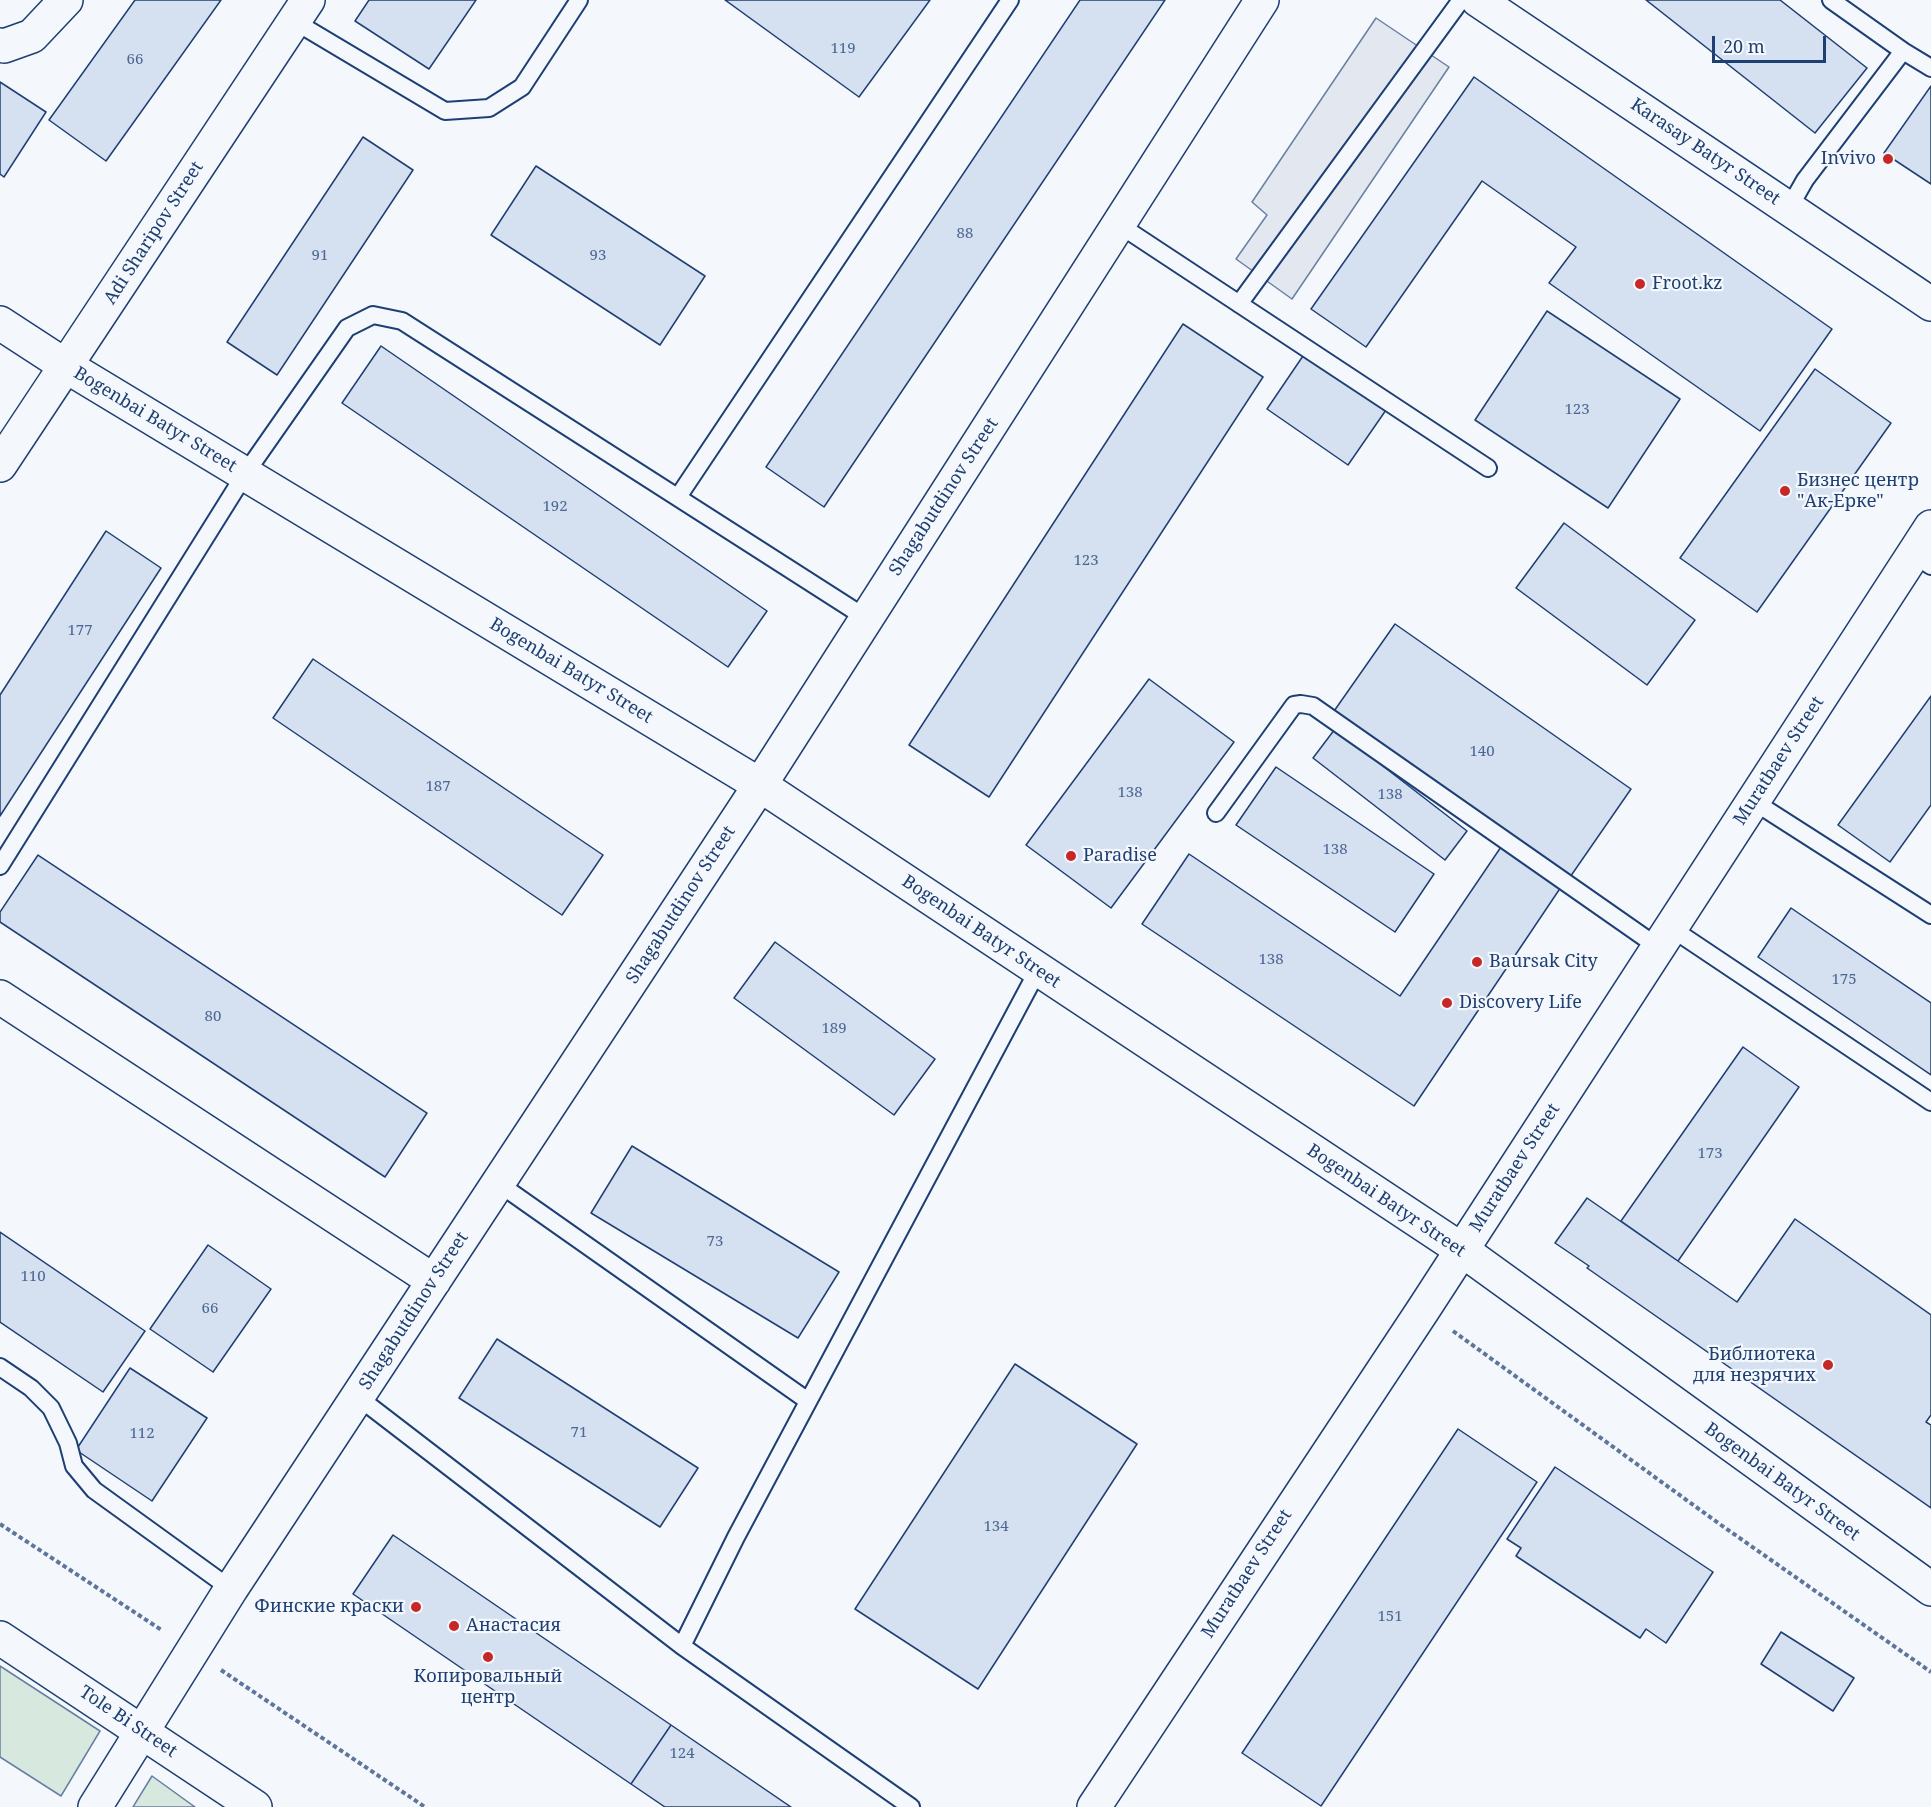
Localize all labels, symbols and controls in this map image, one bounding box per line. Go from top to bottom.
scale bar [1715,24,1829,62]
text: 20 m [1723,34,1765,58]
house number: 119 [830,40,856,58]
house number: 66 [127,51,143,69]
street label: Karasay Batyr Street [1626,94,1784,210]
place label: Invivo [1821,148,1876,170]
marker: Invivo [1881,152,1895,166]
street label: Adi Sharipov Street [100,157,208,309]
house number: 88 [957,225,973,243]
house number: 91 [312,247,328,265]
house number: 93 [590,247,606,265]
place label: Froot.kz [1652,273,1722,295]
marker: Froot.kz [1633,277,1647,291]
street label: Bogenbai Batyr Street [70,363,240,477]
house number: 123 [1564,401,1590,419]
street label: Shagabutdinov Street [885,414,1003,580]
place label: Бизнес центр "Ак-Ерке" [1797,470,1919,512]
marker: Бизнес центр "Ак-Ерке" [1778,484,1792,498]
house number: 192 [542,498,568,516]
house number: 123 [1073,552,1099,570]
street label: Bogenbai Batyr Street [486,614,656,728]
house number: 177 [67,622,93,640]
street label: Muratbaev Street [1729,693,1829,829]
house number: 140 [1469,743,1495,761]
house number: 187 [425,778,451,796]
house number: 138 [1117,784,1143,802]
house number: 138 [1377,786,1403,804]
street label: Shagabutdinov Street [622,822,740,988]
house number: 138 [1322,841,1348,859]
place label: Paradise [1083,845,1157,867]
marker: Paradise [1064,849,1078,863]
street label: Bogenbai Batyr Street [898,871,1064,993]
house number: 138 [1258,951,1284,969]
place label: Baursak City [1489,951,1598,973]
marker: Baursak City [1470,955,1484,969]
house number: 175 [1831,971,1857,989]
place label: Discovery Life [1459,992,1582,1014]
marker: Discovery Life [1440,996,1454,1010]
house number: 80 [205,1008,221,1026]
house number: 189 [821,1020,847,1038]
street label: Muratbaev Street [1465,1100,1565,1236]
street label: Bogenbai Batyr Street [1303,1140,1469,1262]
house number: 173 [1697,1145,1723,1163]
street label: Shagabutdinov Street [355,1228,473,1394]
house number: 73 [707,1233,723,1251]
house number: 110 [20,1268,46,1286]
house number: 66 [202,1300,218,1318]
place label: Библиотека для незрячих [1693,1344,1816,1386]
marker: Библиотека для незрячих [1821,1358,1835,1372]
street label: Bogenbai Batyr Street [1700,1418,1864,1546]
house number: 71 [571,1424,587,1442]
house number: 112 [129,1425,155,1443]
street label: Muratbaev Street [1197,1506,1297,1642]
house number: 134 [983,1518,1009,1536]
place label: Финские краски [254,1596,404,1618]
marker: Финские краски [409,1600,423,1614]
house number: 151 [1377,1608,1403,1626]
place label: Анастасия [466,1615,561,1637]
marker: Анастасия [447,1619,461,1633]
marker: Копировальный центр [481,1650,495,1664]
place label: Копировальный центр [414,1666,562,1708]
street label: Tole Bi Street [75,1682,181,1762]
house number: 124 [669,1745,695,1763]

